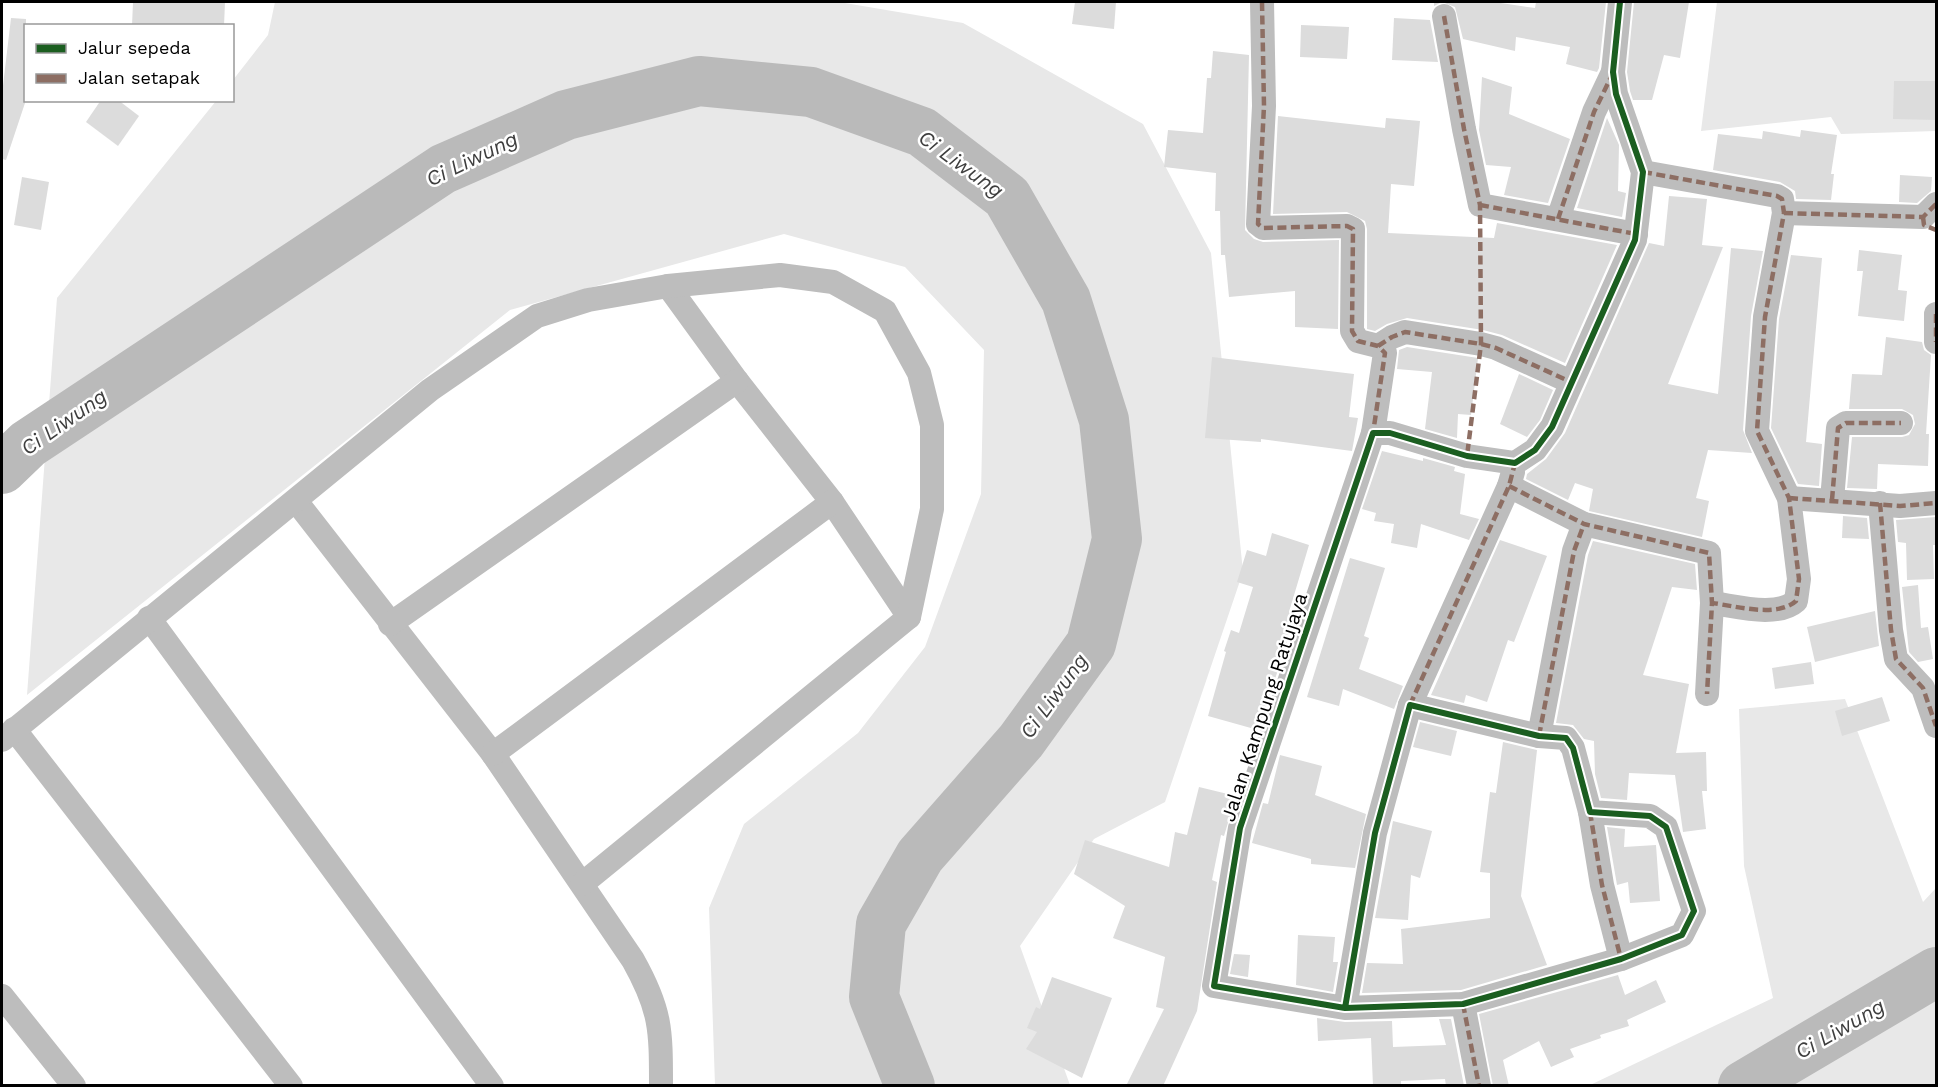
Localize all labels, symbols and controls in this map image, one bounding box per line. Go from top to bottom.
legend [24,24,234,102]
text: Jalur sepeda [78,37,191,58]
text: Jalan setapak [78,67,200,88]
water label: Ci Liwung [914,124,1009,203]
water label: Ci Liwung [422,126,522,192]
water label: Ci Liwung [16,383,112,460]
street label: Jalan Kampung Ratujaya [1216,590,1312,824]
water label: Ci Liwung [1014,648,1093,743]
water label: Ci Liwung [1791,993,1889,1064]

